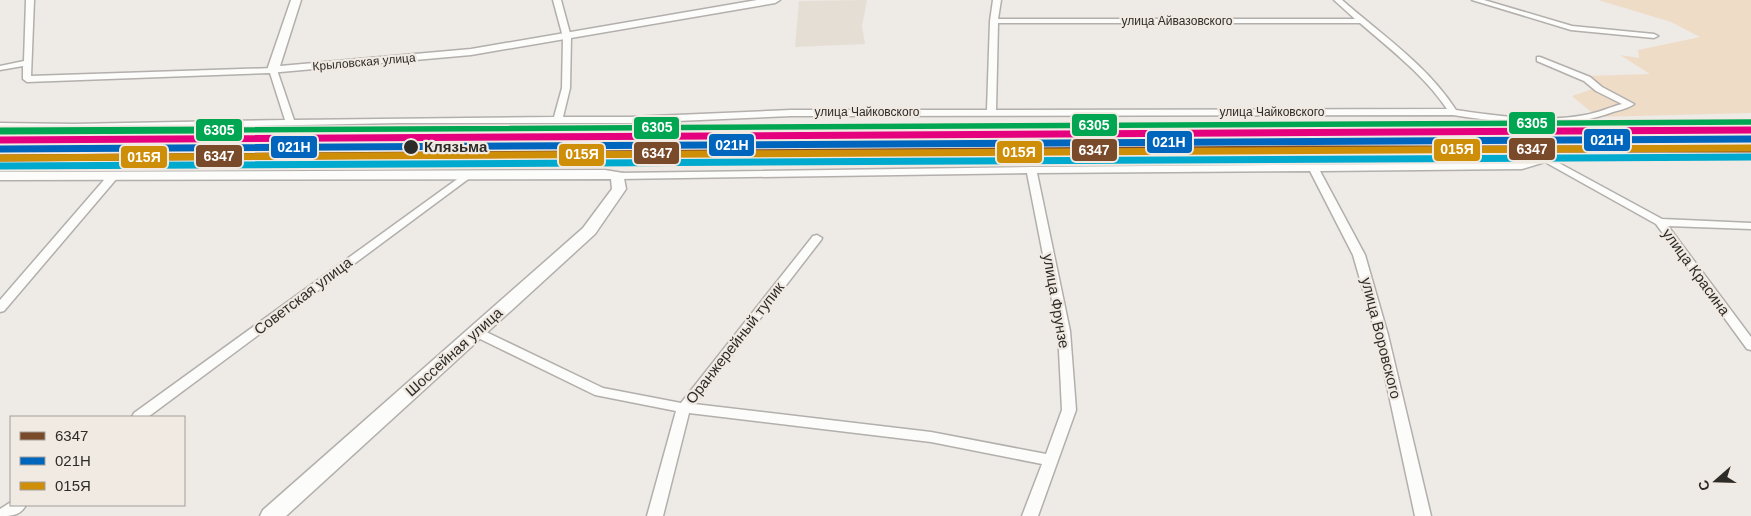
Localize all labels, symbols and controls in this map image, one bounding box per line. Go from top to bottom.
street label: улица Айвазовского [1122,14,1233,28]
street label: Крыловская улица [312,50,416,73]
street label: улица Чайковского [815,105,920,119]
street label: улица Чайковского [1220,105,1325,119]
line badge: 6305 [1508,111,1556,135]
line badge: 6305 [1071,113,1118,137]
text: 6305 [1516,115,1548,131]
line badge: 6305 [633,116,680,140]
text: 6305 [1078,117,1110,133]
line badge: 6305 [195,118,243,142]
text: 6305 [641,119,673,135]
text: 6305 [203,122,235,138]
line badge: 021Н [1583,128,1631,152]
line badge: 021Н [1146,130,1193,154]
text: 021Н [1590,132,1624,148]
line badge: 021Н [708,133,755,157]
text: 021Н [1152,134,1186,150]
line badge: 021Н [270,135,318,159]
text: 021Н [715,137,749,153]
line badge: 6347 [1508,137,1556,161]
marker: Клязьма [402,138,420,156]
place label: Клязьма [424,138,488,155]
line badge: 6347 [1071,138,1118,162]
line badge: 015Я [1433,138,1481,162]
text: 021Н [277,139,311,155]
line badge: 015Я [996,140,1043,164]
line badge: 6347 [633,141,680,165]
text: 015Я [1440,141,1474,157]
text: 6347 [1516,141,1548,157]
text: 6347 [1078,142,1110,158]
line badge: 015Я [558,143,605,167]
line badge: 6347 [195,144,243,168]
text: 015Я [1002,144,1036,160]
line badge: 015Я [120,145,168,169]
text: 6347 [641,145,673,161]
text: 015Я [565,146,599,162]
text: 6347 [203,148,235,164]
text: 015Я [127,149,161,165]
street label: улица Красина [1659,225,1734,319]
street label: улица Фрунзе [1040,252,1073,350]
street label: Советская улица [251,253,355,338]
street label: улица Воровского [1358,276,1405,400]
street label: Оранжерейный тупик [682,278,788,407]
street label: Шоссейная улица [402,303,506,399]
legend [10,416,185,506]
text: 6347 [55,427,88,444]
text: 021Н [55,452,91,469]
north arrow [1691,456,1741,506]
text: 015Я [55,477,91,494]
text: С [1695,478,1713,493]

